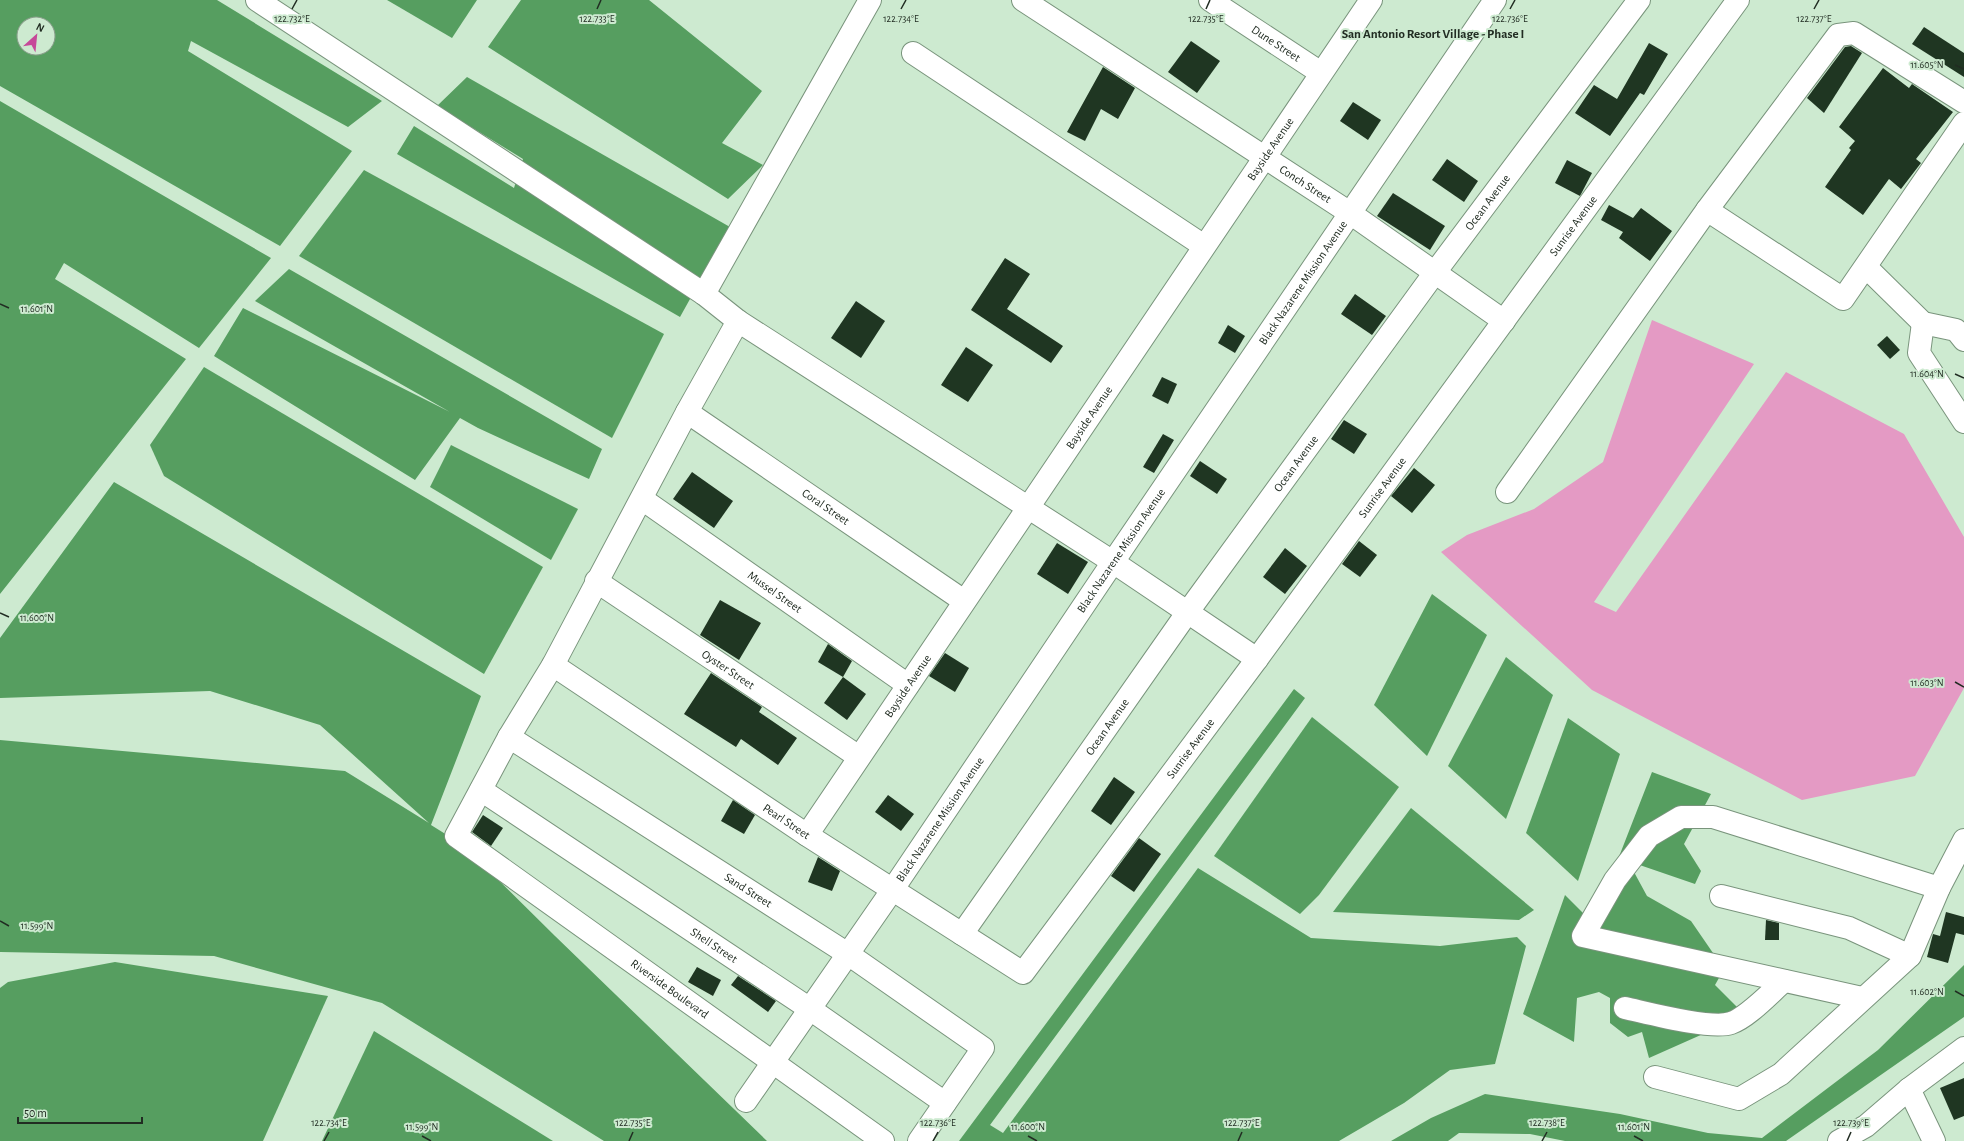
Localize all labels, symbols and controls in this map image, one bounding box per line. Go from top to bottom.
text: 122.732°E [274,14,310,24]
text: 122.733°E [580,14,615,24]
text: 122.734°E [883,14,919,24]
text: 122.735°E [1188,14,1224,24]
text: 122.736°E [1492,14,1528,24]
text: 122.737°E [1796,14,1832,24]
north arrow [16,16,56,56]
text: N [34,21,46,34]
street label: Dune Street [1249,23,1303,64]
district label: San Antonio Resort Village - Phase I [1342,28,1524,41]
text: 11.605°N [1910,60,1944,70]
street label: Bayside Avenue [1245,115,1296,183]
street label: Conch Street [1277,163,1334,205]
street label: Ocean Avenue [1463,172,1512,232]
street label: Sunrise Avenue [1547,193,1599,258]
street label: Black Nazarene Mission Avenue [1257,218,1349,347]
text: 11.601°N [21,304,53,314]
text: 11.604°N [1910,369,1944,379]
street label: Bayside Avenue [1064,384,1115,451]
street label: Ocean Avenue [1271,433,1320,494]
street label: Sunrise Avenue [1356,455,1408,520]
street label: Coral Street [800,486,852,527]
street label: Black Nazarene Mission Avenue [1075,486,1167,615]
street label: Mussel Street [745,569,804,615]
text: 11.600°N [20,613,54,623]
street label: Oyster Street [700,648,757,691]
street label: Bayside Avenue [882,652,933,719]
text: 11.603°N [1910,678,1944,688]
street label: Ocean Avenue [1083,696,1131,757]
street label: Sunrise Avenue [1164,716,1217,781]
street label: Black Nazarene Mission Avenue [894,755,986,884]
street label: Pearl Street [761,801,812,841]
street label: Sand Street [722,871,774,910]
text: 11.599°N [21,921,53,931]
street label: Shell Street [688,925,740,965]
street label: Riverside Boulevard [629,957,711,1020]
text: 11.602°N [1910,987,1944,997]
scale bar [18,1099,142,1125]
text: 50 m [24,1107,47,1119]
text: 122.734°E [311,1118,347,1128]
text: 122.735°E [615,1118,651,1128]
text: 122.736°E [920,1118,956,1128]
text: 122.737°E [1224,1118,1260,1128]
text: 122.738°E [1529,1118,1565,1128]
text: 122.739°E [1833,1118,1869,1128]
text: 11.599°N [406,1122,438,1132]
text: 11.600°N [1011,1122,1045,1132]
text: 11.601°N [1618,1122,1650,1132]

